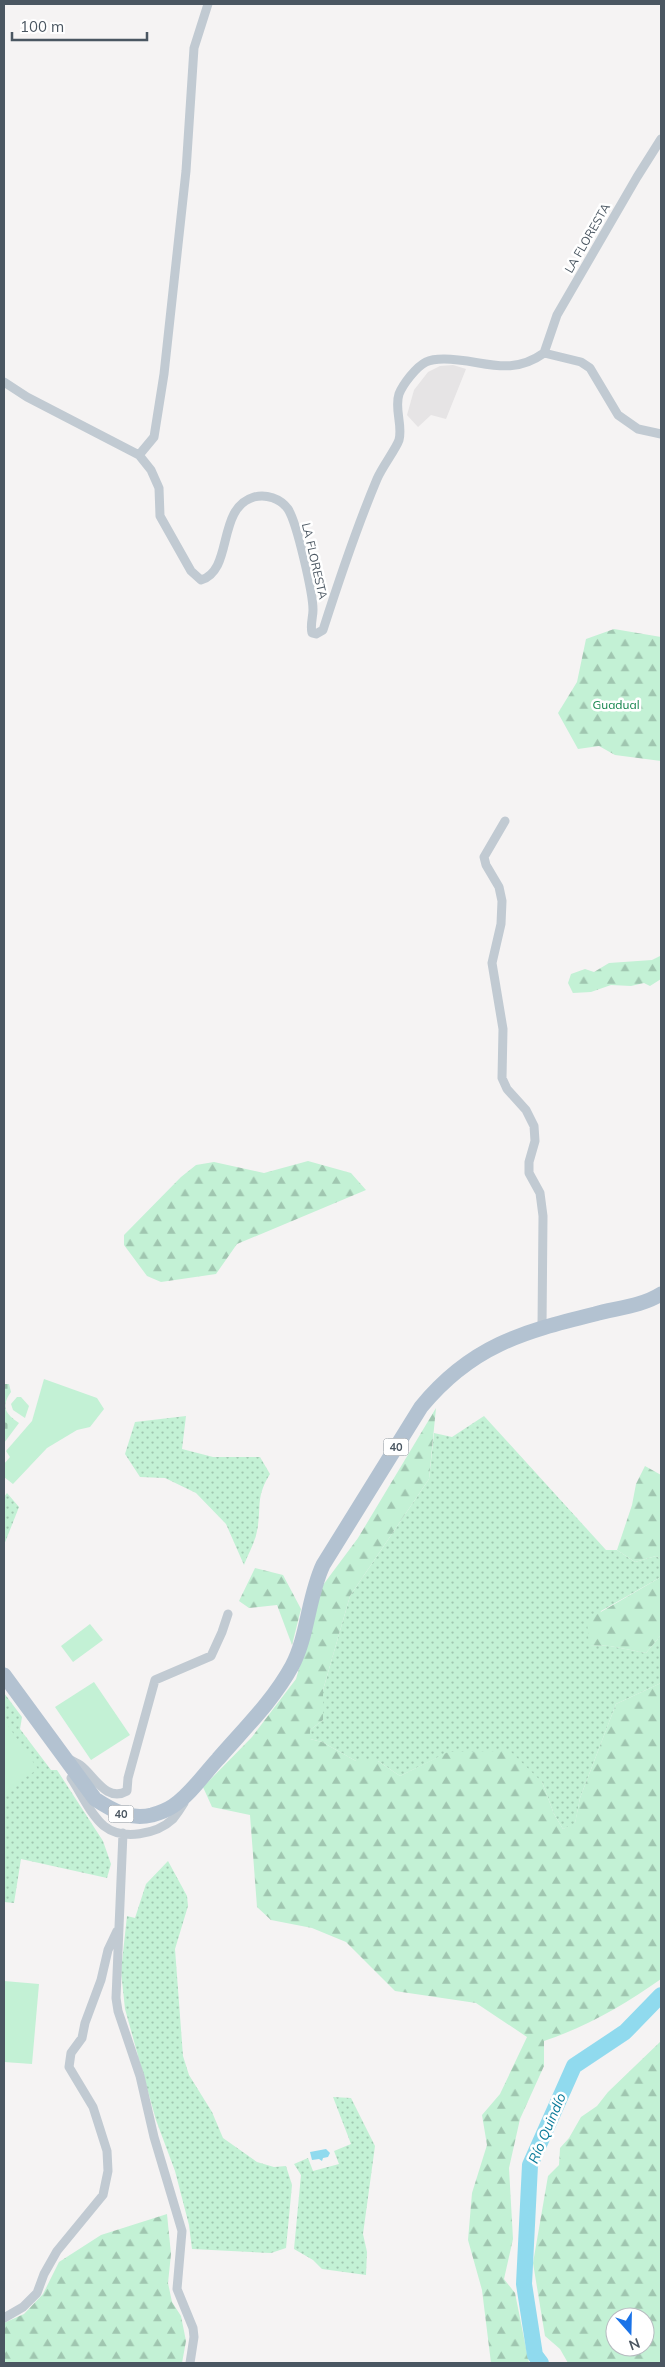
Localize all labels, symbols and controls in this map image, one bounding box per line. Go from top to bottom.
scale bar [12,10,148,42]
text: 100 m [20,17,64,36]
street label: LA FLORESTA [561,200,613,276]
street label: LA FLORESTA [299,521,331,601]
park label: Guadual [592,697,640,712]
road number: 40 [384,1438,408,1455]
road number: 40 [108,1806,134,1822]
water label: Río Quindío [524,2090,570,2166]
north arrow [605,2307,655,2357]
text: N [626,2334,642,2354]

